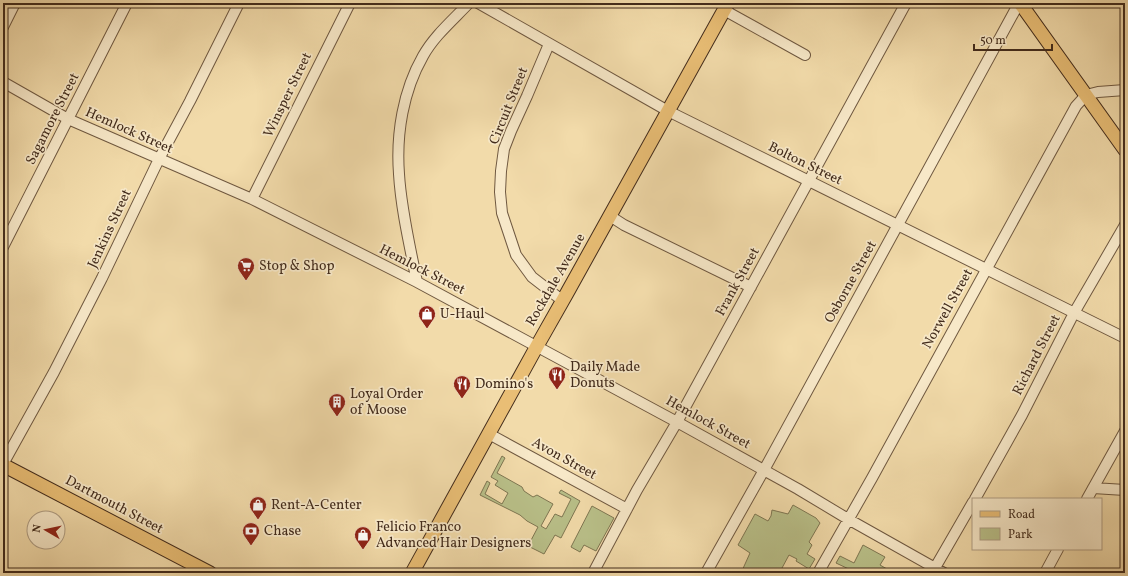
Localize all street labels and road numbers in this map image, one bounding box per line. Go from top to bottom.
street label: Winsper Street [259,49,317,141]
street label: Circuit Street [485,64,533,148]
street label: Sagamore Street [22,70,84,168]
street label: Hemlock Street [82,103,176,159]
street label: Bolton Street [765,138,845,190]
street label: Jenkins Street [83,186,137,272]
street label: Rockdale Avenue [522,230,590,330]
street label: Osborne Street [820,237,882,327]
street label: Hemlock Street [376,240,468,300]
street label: Frank Street [711,244,765,320]
street label: Norwell Street [918,265,978,352]
street label: Richard Street [1008,311,1066,399]
street label: Hemlock Street [662,392,754,454]
street label: Avon Street [528,433,600,485]
street label: Dartmouth Street [62,471,166,539]

